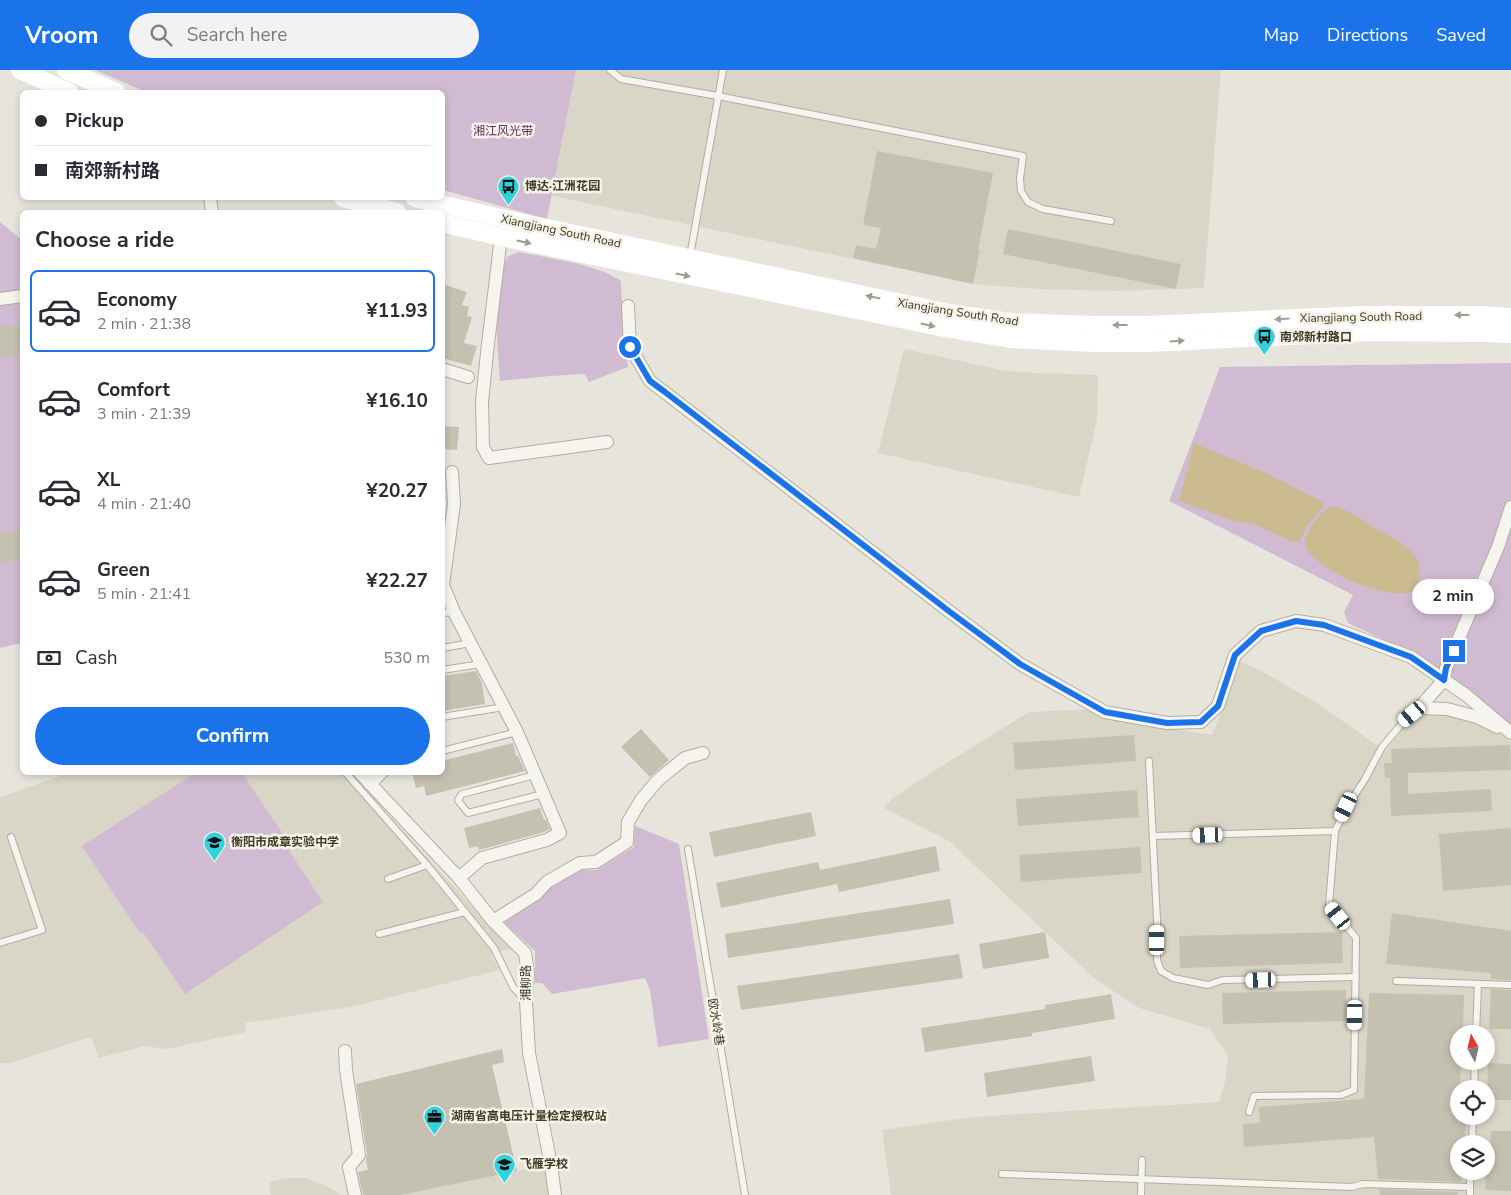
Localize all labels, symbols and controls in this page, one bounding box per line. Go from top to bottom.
search box [129,13,479,58]
text: Vroom [25,19,99,51]
icon: search [147,21,175,49]
text: Search here [187,22,287,48]
text: Map [1264,23,1299,47]
text: Directions [1327,23,1408,47]
text: Saved [1436,23,1486,47]
text: Pickup [65,108,124,134]
park label: 湘江风光带 [473,123,533,139]
text: 南郊新村路 [65,158,160,184]
bus stop icon: 博达·江洲花园 [497,174,521,205]
place label: 博达·江洲花园 [525,178,600,194]
street label: Xiangjiang South Road [499,210,623,252]
text: Choose a ride [35,225,174,255]
one-way arrow [517,238,532,246]
one-way arrow [676,271,692,279]
text: Economy [97,287,177,313]
icon: car [37,289,82,334]
one-way arrow [864,292,880,300]
street label: Xiangjiang South Road [896,295,1020,329]
text: ¥11.93 [366,298,428,324]
street label: Xiangjiang South Road [1300,308,1422,326]
one-way arrow [1454,311,1470,319]
text: 2 min · 21:38 [97,313,191,335]
one-way arrow [1274,315,1290,323]
one-way arrow [921,321,937,329]
one-way arrow [1112,321,1128,329]
bus stop icon: 南郊新村路口 [1252,325,1276,356]
place label: 南郊新村路口 [1280,329,1352,345]
route start [619,336,641,358]
one-way arrow [1169,337,1185,345]
text: Comfort [97,377,170,403]
icon: car [37,379,82,424]
text: ¥16.10 [366,388,428,414]
text: 3 min · 21:39 [97,403,191,425]
text: XL [97,467,120,493]
icon: car [37,469,82,514]
text: ¥20.27 [366,478,428,504]
text: 4 min · 21:40 [97,493,191,515]
text: Green [97,557,150,583]
icon: car [37,559,82,604]
text: ¥22.27 [366,568,428,594]
callout: 2 min [1413,578,1495,614]
text: 5 min · 21:41 [97,583,191,605]
text: 2 min [1432,585,1474,607]
route end [1443,640,1465,662]
icon: cash [35,644,63,672]
text: Cash [75,645,117,671]
text: 530 m [383,647,430,669]
car [1395,699,1428,729]
button: Confirm [35,707,430,765]
car [1332,790,1359,824]
car [1192,827,1223,843]
school or university icon: 衡阳市成章实验中学 [203,830,227,861]
place label: 衡阳市成章实验中学 [231,834,339,850]
car [1322,900,1353,932]
car [1149,925,1164,955]
street label: 湘柳路 [518,965,534,1001]
car [1245,972,1276,988]
street label: 欧水岭巷 [704,997,728,1047]
car [1347,1000,1362,1030]
north arrow [1450,1025,1495,1070]
map controls [1450,1025,1495,1180]
button: locate [1450,1080,1495,1125]
office icon: 湖南省高电压计量检定授权站 [423,1104,447,1135]
place label: 湖南省高电压计量检定授权站 [451,1108,607,1124]
button: layers [1450,1135,1495,1180]
school or university icon: 飞雁学校 [492,1152,516,1183]
place label: 飞雁学校 [520,1156,568,1172]

